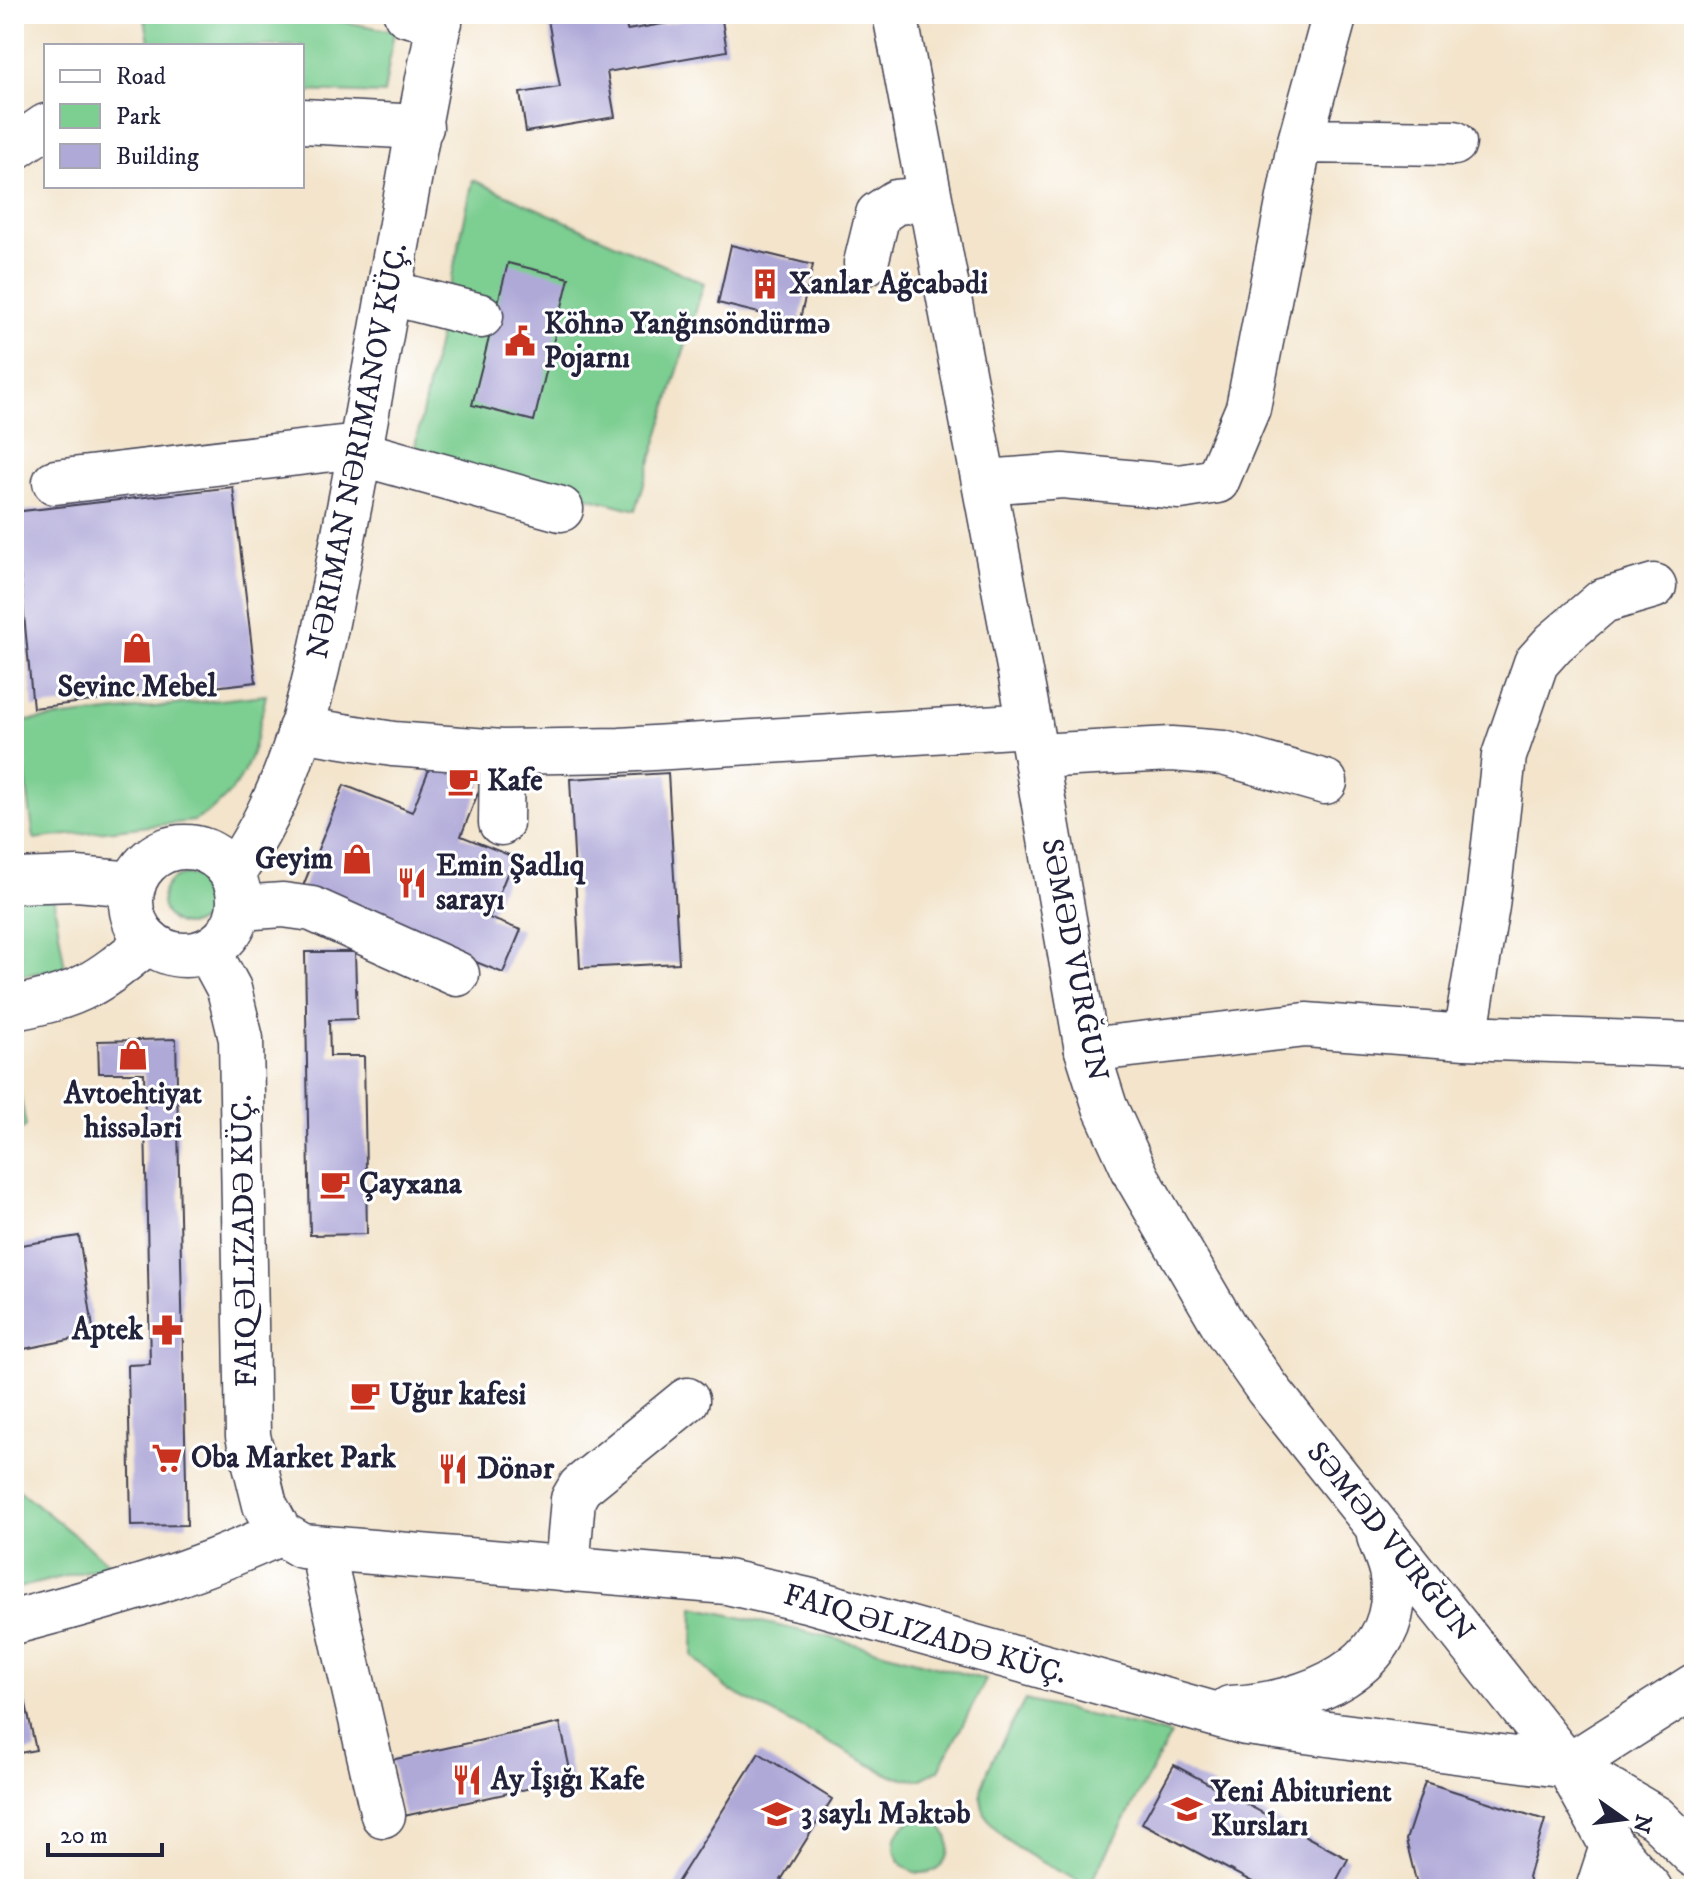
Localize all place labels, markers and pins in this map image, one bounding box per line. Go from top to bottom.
place label: Xanlar Ağcabədi [789,266,988,303]
building icon: Xanlar Ağcabədi [748,267,782,301]
place label: Köhnə Yanğınsöndürmə Pojarnı [544,306,831,377]
public building icon: Köhnə Yanğınsöndürmə Pojarnı [503,324,537,358]
shop icon: Sevinc Mebel [120,631,154,665]
place label: Sevinc Mebel [58,669,217,706]
place label: Kafe [487,763,543,800]
cafe icon: Kafe [446,764,480,798]
place label: Geyim [255,841,333,878]
shop icon: Geyim [340,842,374,876]
place label: Emin Şadlıq sarayı [436,848,586,919]
restaurant icon: Emin Şadlıq sarayı [395,866,429,900]
shop icon: Avtoehtiyat hissələri [116,1038,150,1072]
place label: Avtoehtiyat hissələri [63,1076,202,1147]
place label: Çayxana [359,1166,463,1203]
cafe icon: Çayxana [318,1167,352,1201]
place label: Aptek [71,1312,144,1349]
pharmacy icon: Aptek [150,1313,184,1347]
place label: Uğur kafesi [389,1377,526,1414]
cafe icon: Uğur kafesi [348,1378,382,1412]
place label: Oba Market Park [191,1440,397,1477]
supermarket icon: Oba Market Park [150,1441,184,1475]
place label: Dönər [477,1451,555,1488]
restaurant icon: Dönər [436,1452,470,1486]
place label: Ay İşığı Kafe [490,1760,645,1799]
restaurant icon: Ay İşığı Kafe [450,1763,484,1797]
place label: Yeni Abiturient Kursları [1210,1774,1392,1845]
school or university icon: Yeni Abiturient Kursları [1170,1792,1204,1826]
place label: 3 saylı Məktəb [801,1796,971,1833]
school or university icon: 3 saylı Məktəb [760,1797,794,1831]

